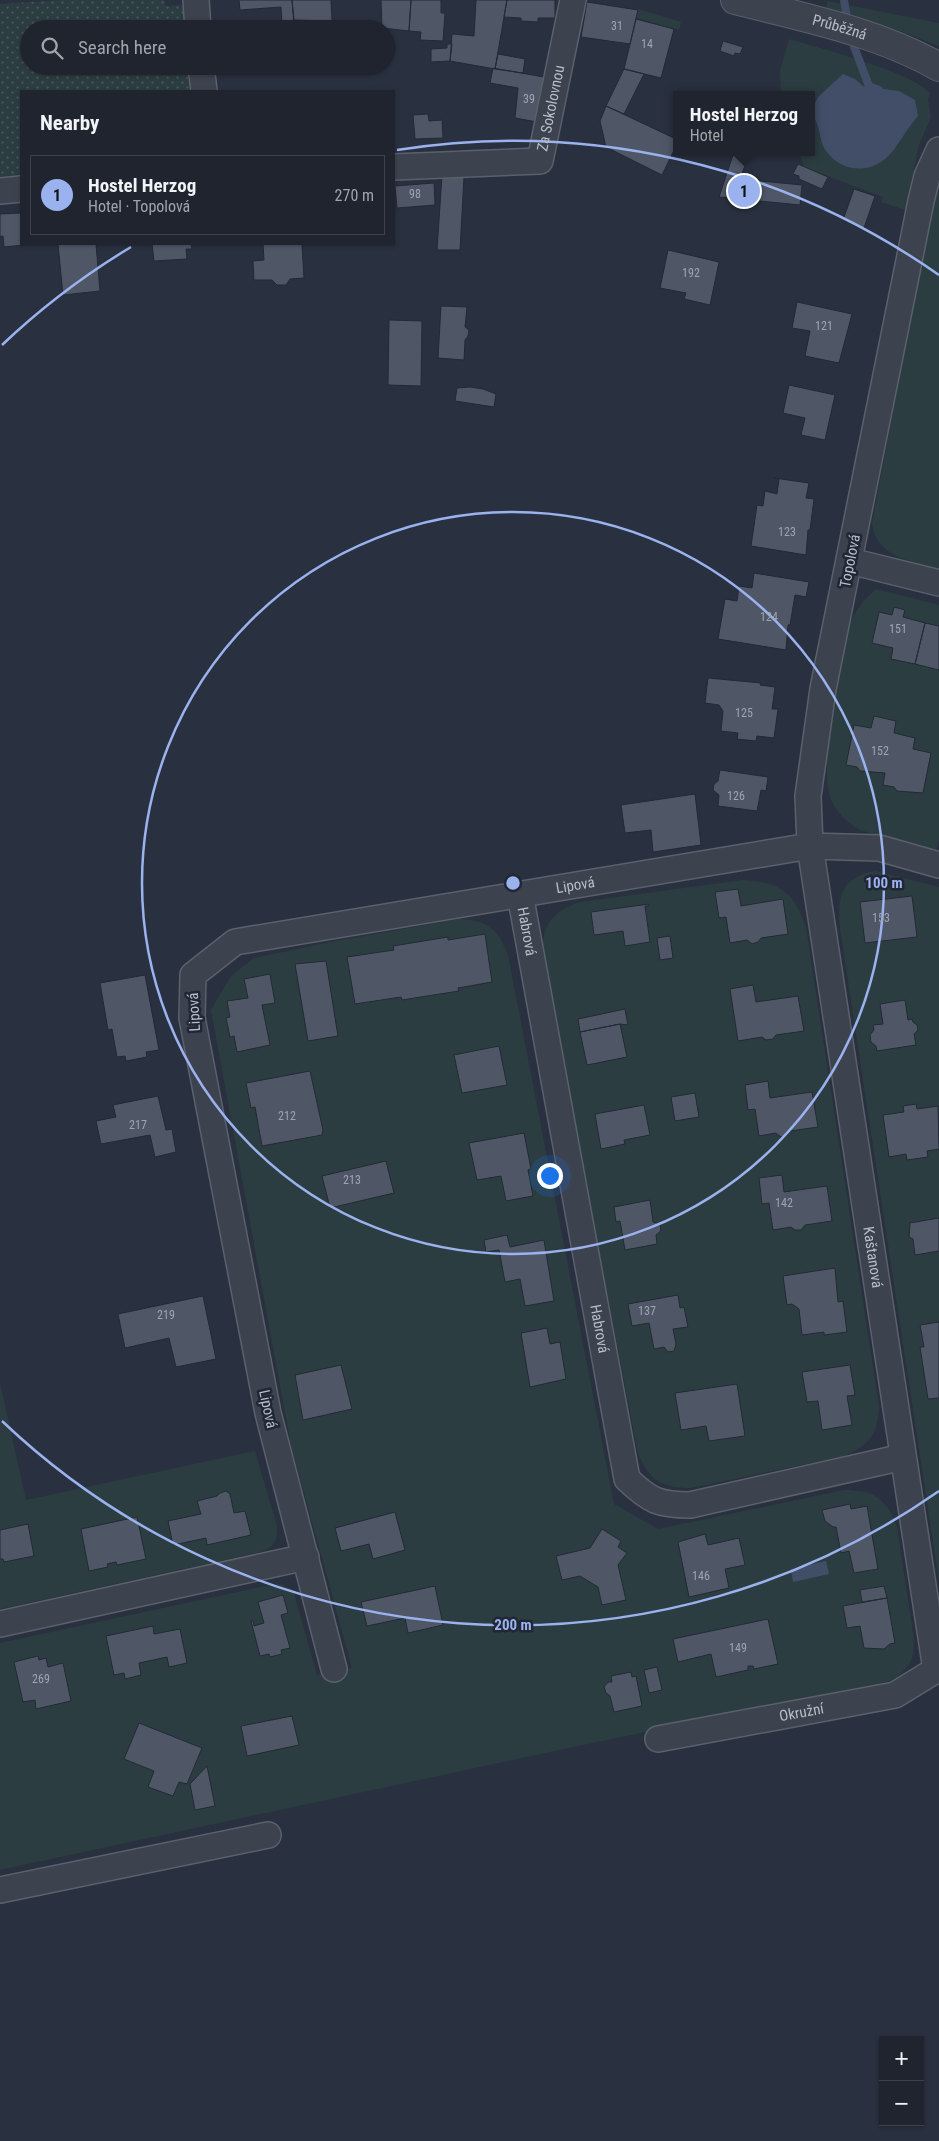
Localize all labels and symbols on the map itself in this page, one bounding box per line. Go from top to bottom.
street label: Průběžná [810,11,869,44]
house number: 31 [611,19,623,33]
house number: 14 [641,37,653,51]
street label: Za Sokolovnou [533,64,568,153]
house number: 39 [523,92,535,106]
pin: 1 [728,172,760,210]
house number: 98 [409,187,421,201]
house number: 192 [682,266,700,280]
house number: 121 [815,319,833,333]
house number: 123 [778,525,796,539]
street label: Topolová [836,533,864,589]
house number: 124 [760,610,778,624]
house number: 151 [889,622,907,636]
house number: 125 [735,706,753,720]
house number: 152 [871,744,889,758]
house number: 126 [727,789,745,803]
street label: Lipová [555,873,596,897]
centre of rings [504,874,522,892]
text: 100 m [865,874,903,892]
street label: Habrová [514,906,540,957]
house number: 153 [872,911,890,925]
street label: Lipová [184,992,204,1032]
house number: 212 [278,1109,296,1123]
house number: 217 [129,1118,147,1132]
your location [537,1163,563,1189]
house number: 213 [343,1173,361,1187]
house number: 142 [775,1196,793,1210]
street label: Kaštanová [859,1225,886,1289]
street label: Habrová [586,1303,613,1355]
house number: 137 [638,1304,656,1318]
house number: 219 [157,1308,175,1322]
street label: Lipová [255,1388,281,1430]
house number: 146 [692,1569,710,1583]
text: 200 m [494,1616,532,1634]
house number: 149 [729,1641,747,1655]
house number: 269 [32,1672,50,1686]
street label: Okružní [778,1699,827,1725]

